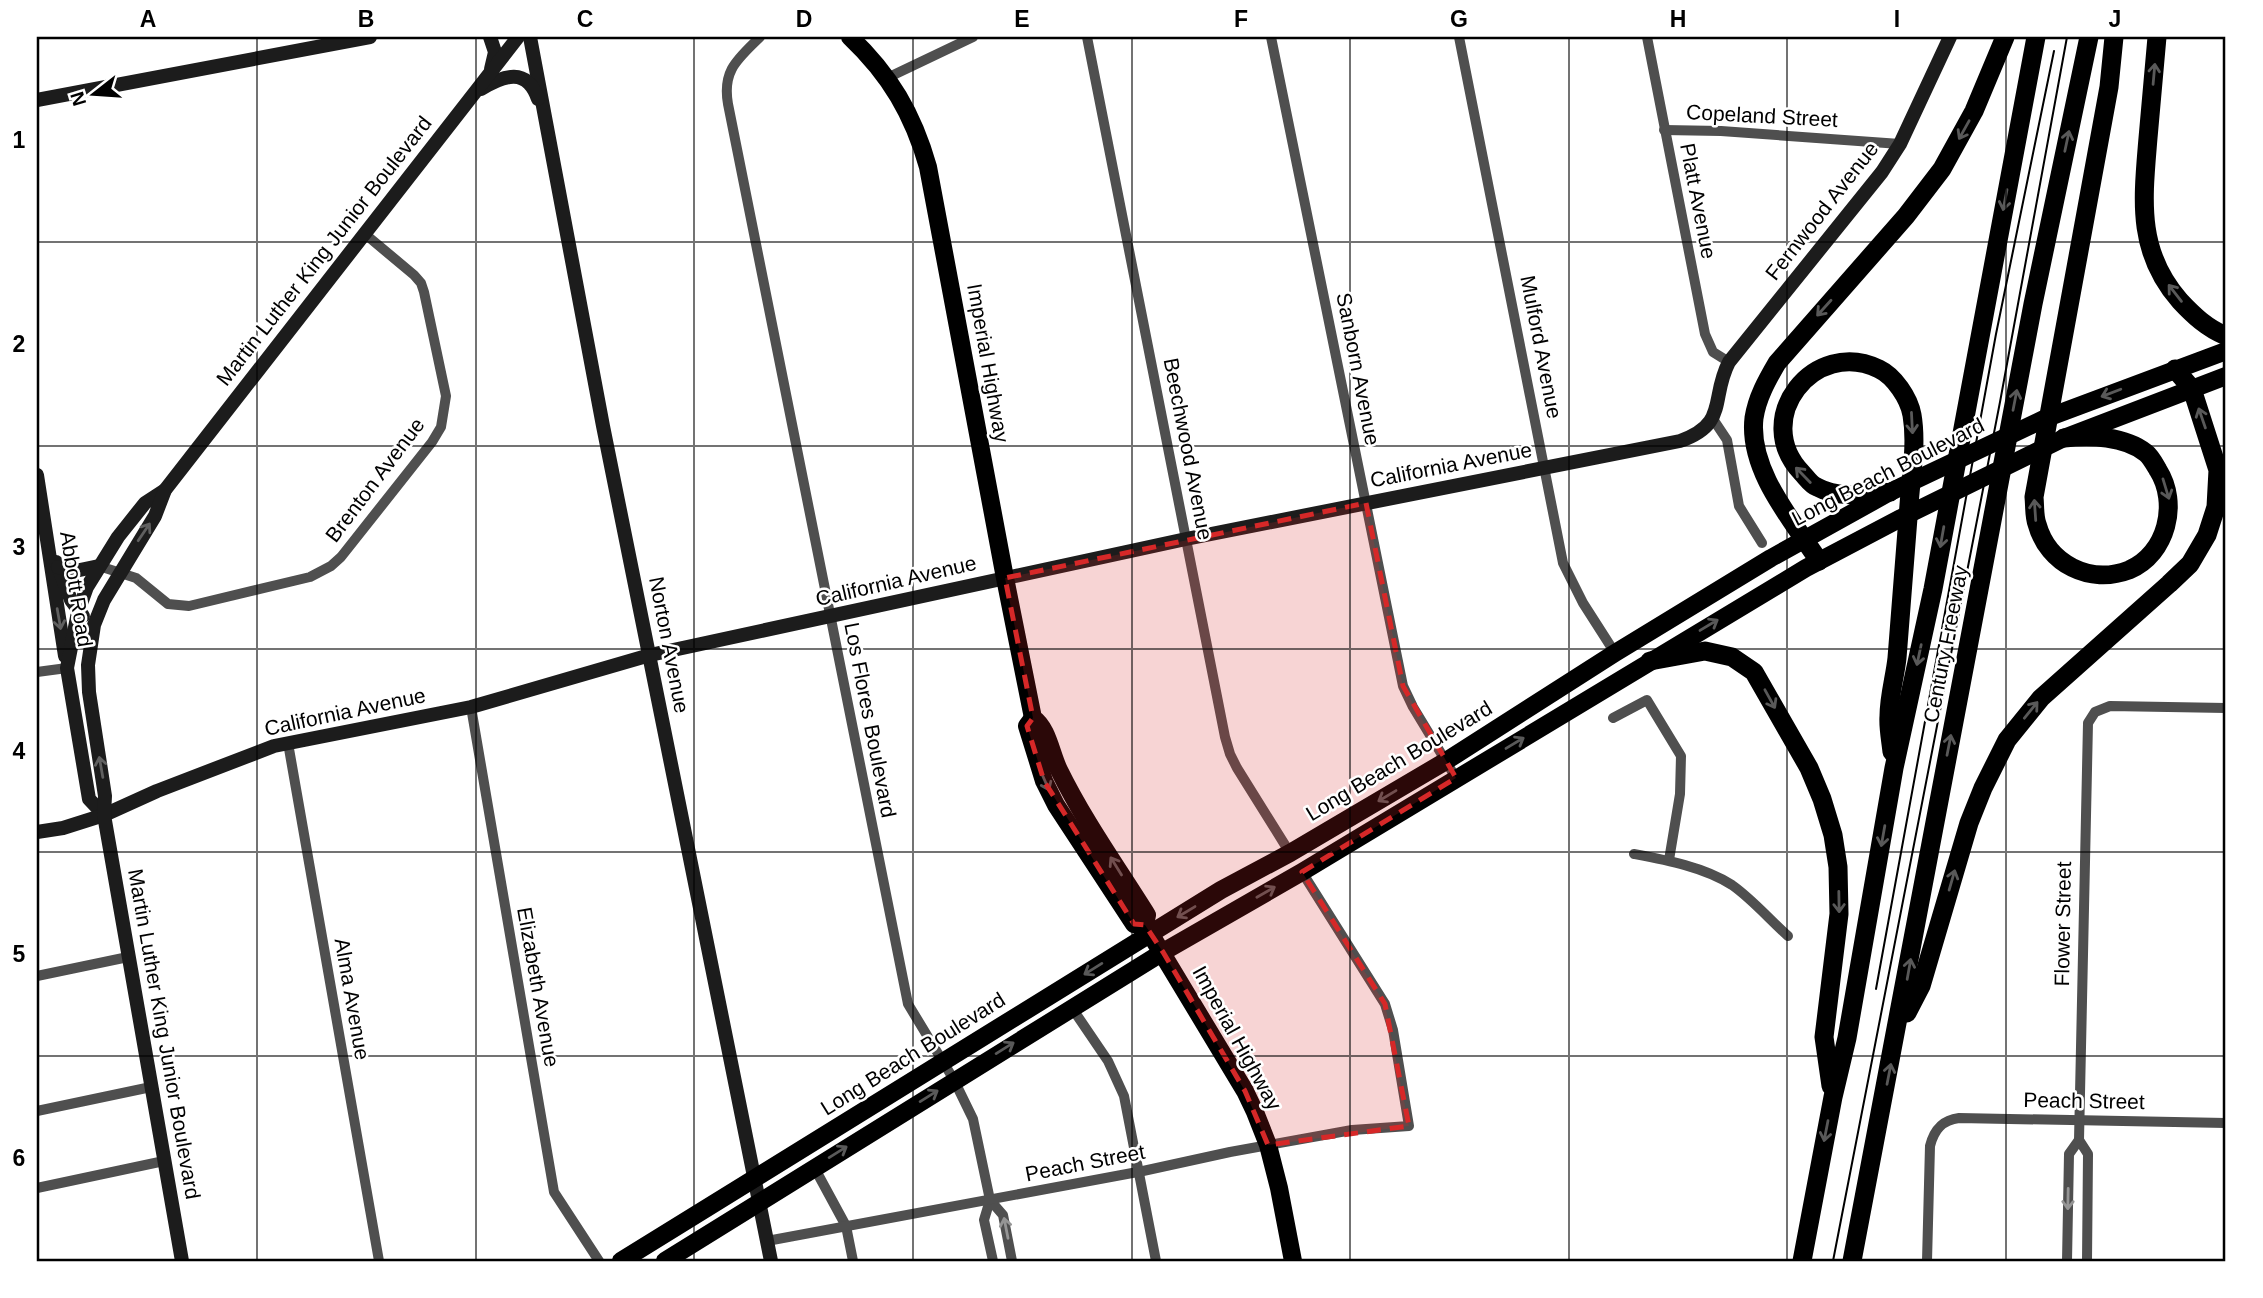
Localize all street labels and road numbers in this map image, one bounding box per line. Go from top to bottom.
street label: Copeland Street [1686,100,1839,131]
street label: Martin Luther King Junior Boulevard [211,112,436,390]
street label: Fernwood Avenue [1761,137,1883,284]
street label: Platt Avenue [1676,141,1721,261]
street label: Mulford Avenue [1516,273,1567,421]
street label: Imperial Highway [963,282,1014,445]
street label: Sanborn Avenue [1332,291,1385,447]
street label: Beechwood Avenue [1160,356,1217,542]
street label: Brenton Avenue [321,413,429,546]
street label: Long Beach Boulevard [1788,413,1988,530]
street label: California Avenue [1368,438,1534,491]
street label: Abbott Road [56,529,97,648]
street label: California Avenue [813,551,978,610]
street label: Century Freeway [1919,563,1972,725]
street label: Norton Avenue [645,575,694,715]
street label: Los Flores Boulevard [840,620,901,819]
street label: California Avenue [262,683,428,740]
street label: Long Beach Boulevard [1302,696,1496,825]
street label: Flower Street [2050,861,2075,987]
street label: Martin Luther King Junior Boulevard [124,867,205,1201]
street label: Elizabeth Avenue [513,905,564,1069]
street label: Alma Avenue [330,936,375,1062]
street label: Imperial Highway [1188,962,1287,1114]
street label: Long Beach Boulevard [817,988,1009,1120]
street label: Peach Street [2023,1088,2145,1113]
street label: Peach Street [1023,1140,1147,1185]

